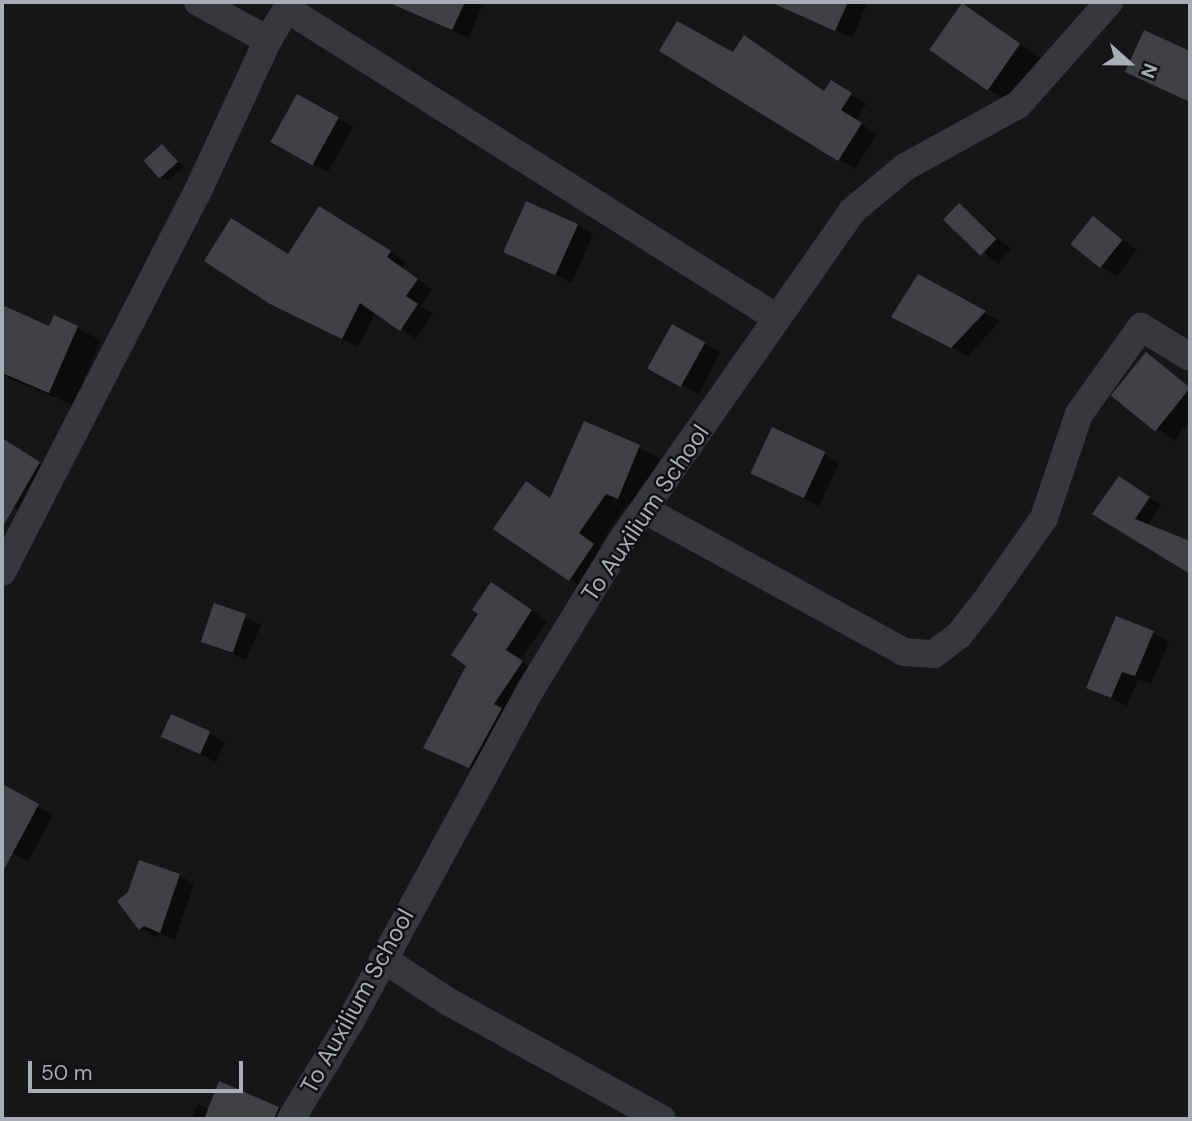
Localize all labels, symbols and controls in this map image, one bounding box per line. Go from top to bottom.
north arrow [1094,28,1164,98]
text: N [1135,60,1163,82]
street label: To Auxilium School [575,419,715,607]
street label: To Auxilium School [294,904,420,1098]
scale bar [32,1048,247,1092]
text: 50 m [41,1059,92,1087]

